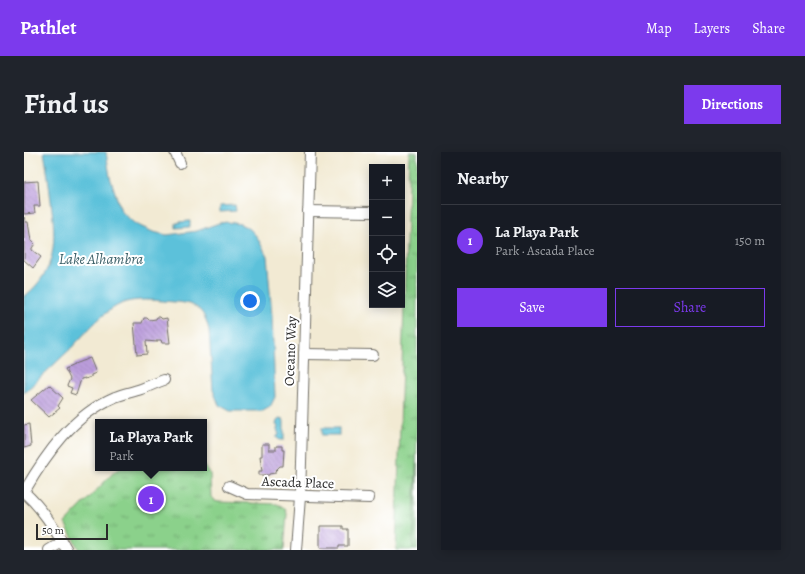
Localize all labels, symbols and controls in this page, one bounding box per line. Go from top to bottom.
text: Pathlet [20,15,76,41]
text: Map [646,19,672,38]
text: Layers [694,19,730,38]
text: Share [752,19,785,38]
text: Find us [24,85,109,123]
button: Directions [684,85,781,124]
map controls [369,164,405,308]
button: + [369,164,405,200]
text: Nearby [457,167,508,190]
button: − [369,200,405,236]
text: La Playa Park [495,222,578,242]
text: 1 [468,232,472,249]
text: 150 m [735,232,765,249]
button: locate [369,236,405,272]
text: Park · Ascada Place [495,242,595,259]
water label: Lake Alhambra [59,249,143,269]
button: layers [369,272,405,308]
button: Save [457,288,607,327]
button: Share [615,288,765,327]
your location [240,291,260,311]
street label: Oceano Way [280,315,301,386]
popup [95,419,207,471]
text: La Playa Park [109,427,193,447]
text: Park [109,447,134,464]
street label: Ascada Place [260,472,335,493]
pin: 1 [138,484,164,514]
scale bar [36,522,108,541]
text: 50 m [42,523,64,538]

